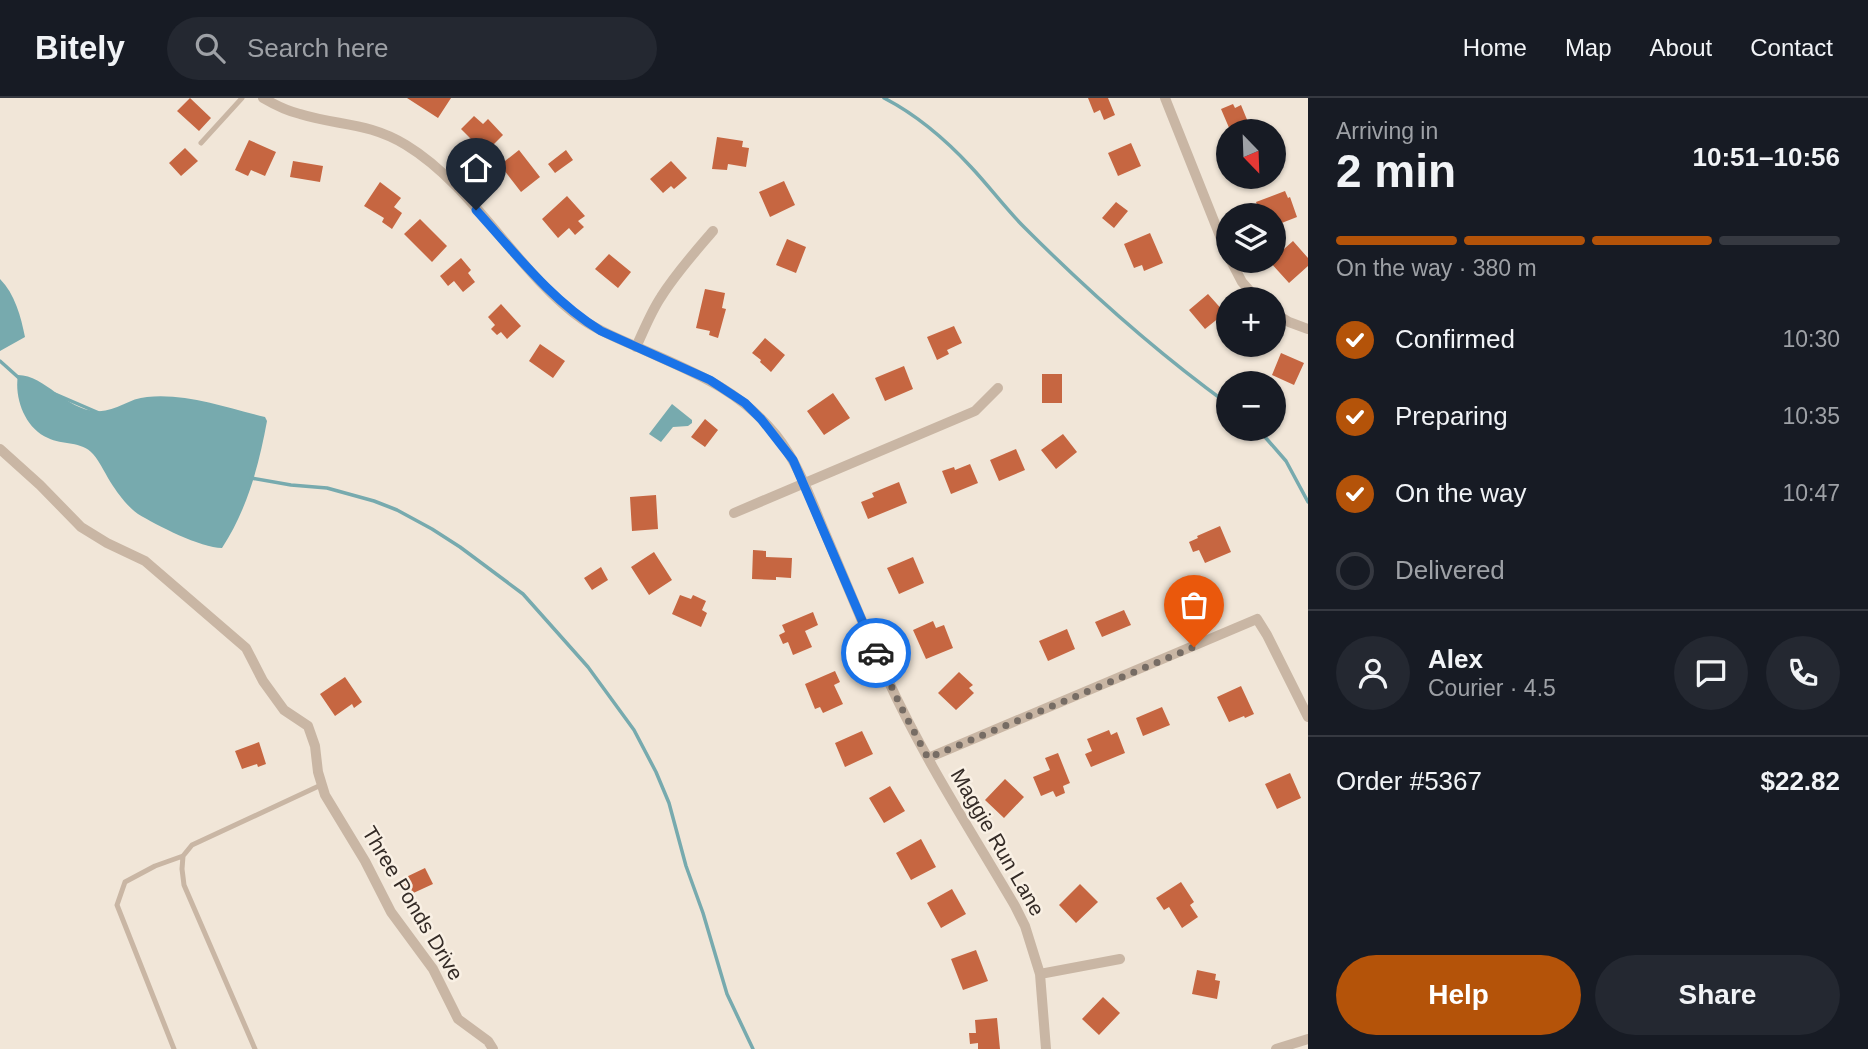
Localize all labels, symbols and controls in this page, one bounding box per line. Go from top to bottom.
search box [167,17,657,80]
text: Bitely [35,29,125,66]
icon: search [191,29,229,67]
text: Search here [247,33,389,63]
text: Home [1463,34,1527,61]
text: Map [1565,34,1612,61]
text: About [1650,34,1712,61]
text: Contact [1750,34,1833,61]
text: Arriving in [1336,118,1438,144]
north arrow [1216,119,1286,189]
map controls [1216,119,1286,441]
pin [446,138,506,210]
text: 10:51–10:56 [1693,142,1840,172]
text: 2 min [1336,145,1456,197]
icon: home [457,149,495,187]
button: layers [1216,203,1286,273]
text: On the way · 380 m [1336,255,1537,281]
button: + [1216,287,1286,357]
icon: check [1336,321,1374,359]
text: Confirmed [1395,324,1515,354]
text: 10:30 [1782,326,1840,352]
button: − [1216,371,1286,441]
icon: check [1336,398,1374,436]
text: Preparing [1395,401,1508,431]
text: 10:35 [1782,403,1840,429]
icon: check [1336,475,1374,513]
text: On the way [1395,478,1527,508]
text: 10:47 [1782,480,1840,506]
text: Delivered [1395,555,1505,585]
pin [1164,575,1224,647]
icon: bag [1175,586,1213,624]
courier [841,618,911,688]
icon: car [857,634,895,672]
button: person [1336,636,1410,710]
button: chat [1674,636,1748,710]
button: phone [1766,636,1840,710]
text: Alex [1428,644,1483,674]
text: Courier · 4.5 [1428,675,1556,701]
street label: Maggie Run Lane [947,764,1049,920]
text: Order #5367 [1336,766,1482,796]
text: $22.82 [1760,766,1840,796]
street label: Three Ponds Drive [358,822,468,984]
button: Help [1336,955,1581,1035]
button: Share [1595,955,1840,1035]

